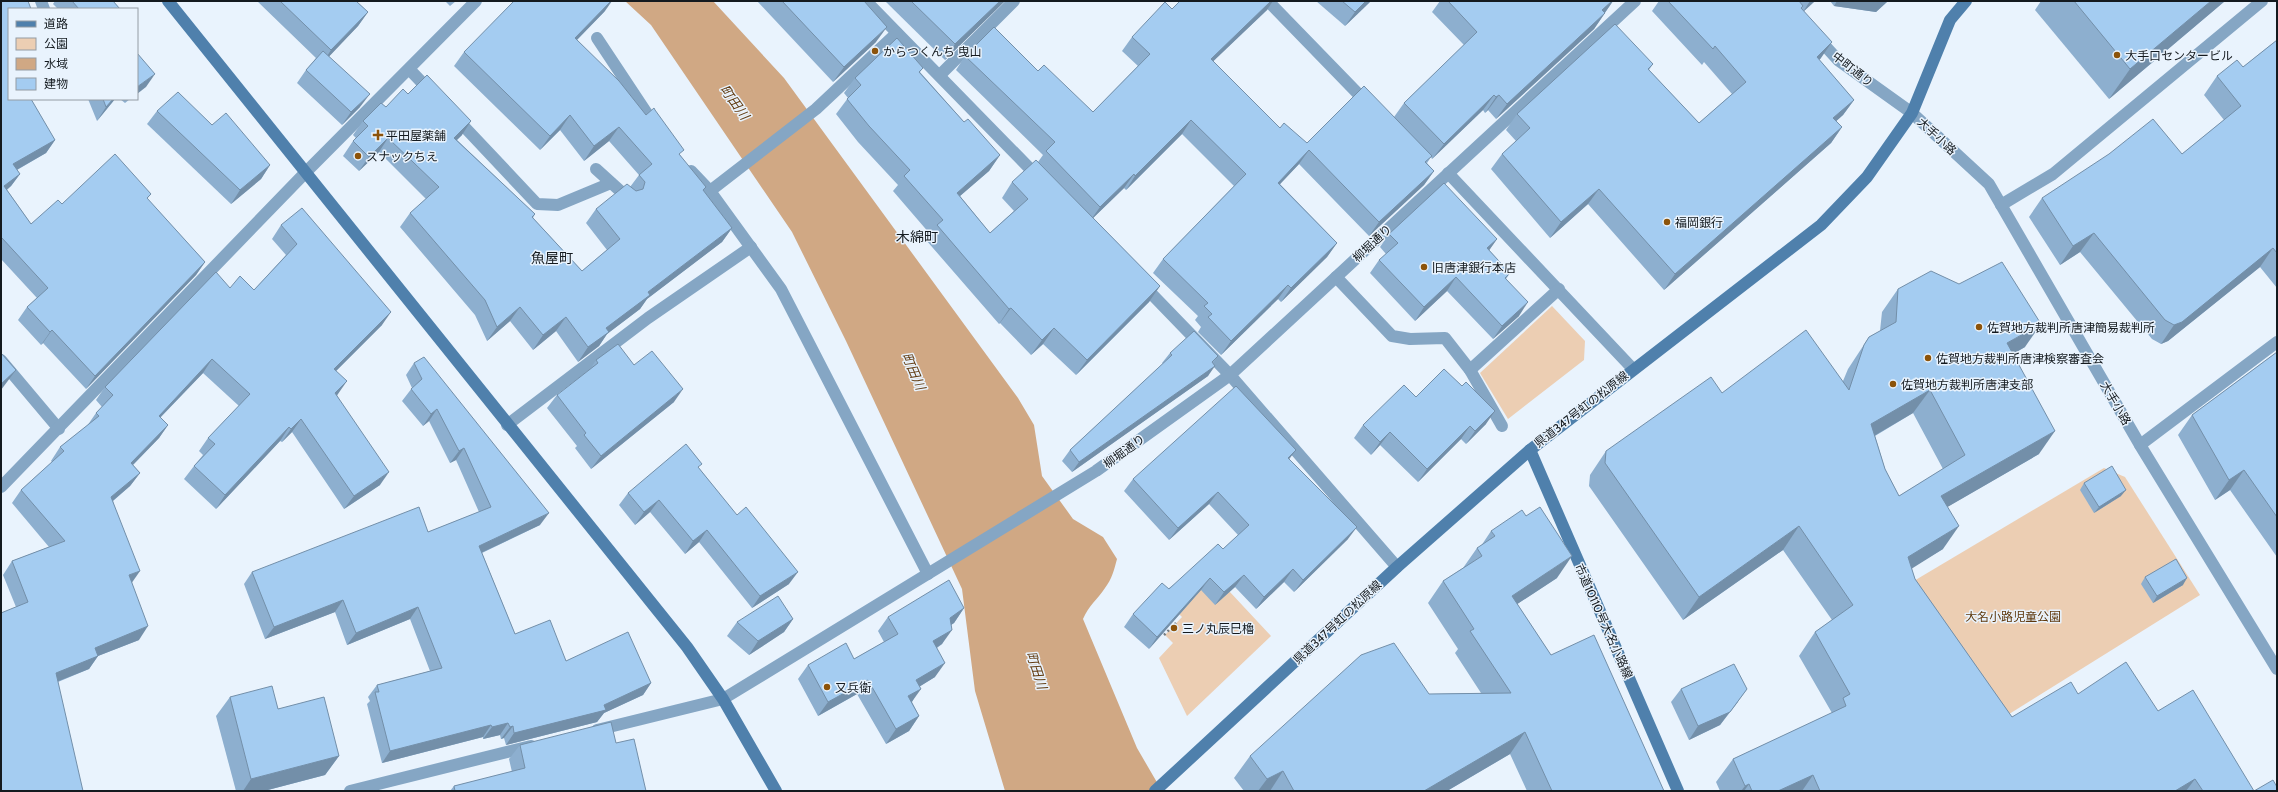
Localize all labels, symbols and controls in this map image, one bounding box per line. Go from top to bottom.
legend [8,8,138,100]
text: 道路 [44,16,68,31]
text: 公園 [44,36,68,51]
place label: からつくんち 曳山 [883,44,982,59]
marker: からつくんち 曳山 [870,46,880,56]
street label: 中町通り [1829,48,1877,90]
place label: 大手口センタービル [2125,48,2233,63]
marker: 大手口センタービル [2112,50,2122,60]
text: 水域 [44,56,68,71]
text: 建物 [44,76,68,91]
water label: 町田川 [717,82,754,124]
street label: 大手小路 [1914,114,1960,158]
place label: 平田屋薬舗 [386,128,446,143]
marker: 平田屋薬舗 [373,130,383,140]
place label: スナックちえ [366,149,438,164]
marker: スナックちえ [353,151,363,161]
place label: 福岡銀行 [1675,215,1723,230]
marker: 福岡銀行 [1662,217,1672,227]
street label: 柳堀通り [1349,221,1395,265]
district label: 木綿町 [896,228,938,246]
district label: 魚屋町 [531,249,573,267]
place label: 旧唐津銀行本店 [1432,260,1516,275]
marker: 旧唐津銀行本店 [1419,262,1429,272]
place label: 佐賀地方裁判所唐津簡易裁判所 [1987,320,2155,335]
marker: 佐賀地方裁判所唐津簡易裁判所 [1974,322,1984,332]
water label: 町田川 [899,350,930,394]
place label: 佐賀地方裁判所唐津検察審査会 [1936,351,2104,366]
marker: 佐賀地方裁判所唐津検察審査会 [1923,353,1933,363]
street label: 県道347号虹の松原線 [1531,368,1631,450]
place label: 佐賀地方裁判所唐津支部 [1901,377,2033,392]
street label: 大手小路 [2098,378,2134,428]
marker: 佐賀地方裁判所唐津支部 [1888,379,1898,389]
street label: 柳堀通り [1100,431,1148,471]
street label: 市道10110号大名小路線 [1572,561,1636,681]
street label: 県道347号虹の松原線 [1290,577,1384,667]
park label: 大名小路児童公園 [1965,609,2061,624]
place label: 三ノ丸辰巳櫓 [1182,621,1254,636]
marker: 三ノ丸辰巳櫓 [1169,623,1179,633]
water label: 町田川 [1023,649,1051,693]
place label: 又兵衛 [835,680,871,695]
marker: 又兵衛 [822,682,832,692]

